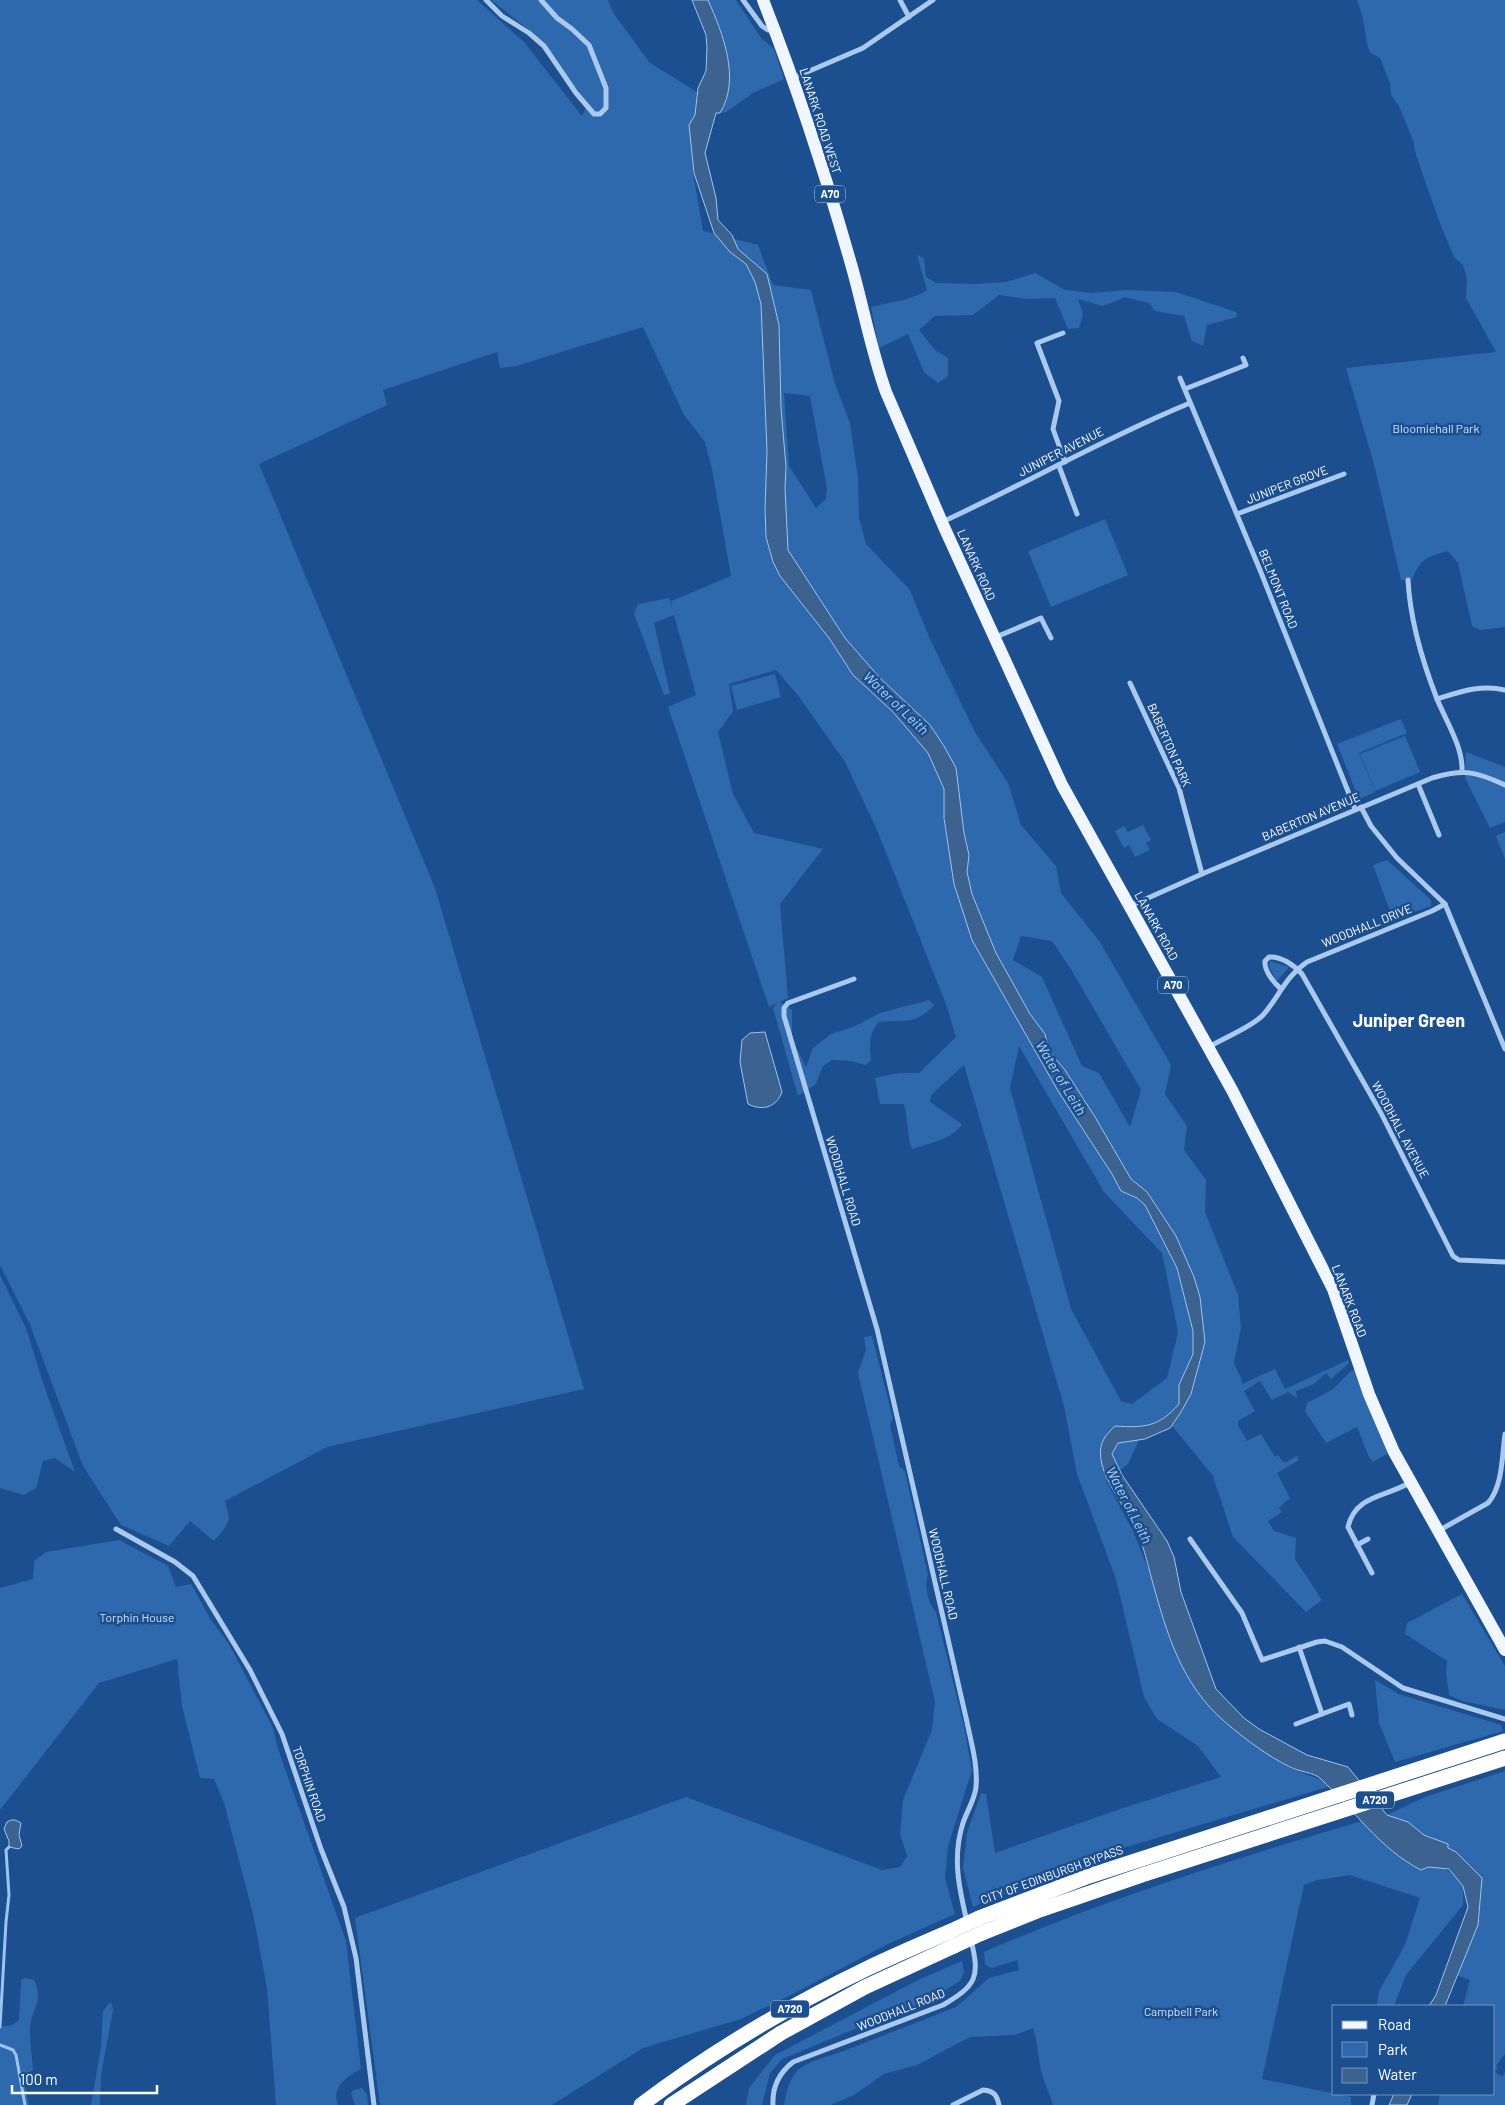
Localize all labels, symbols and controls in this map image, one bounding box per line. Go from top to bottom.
street label: LANARK ROAD WEST [797,66,845,175]
road number: A70 [815,185,845,202]
park label: Bloomiehall Park [1393,421,1479,435]
street label: JUNIPER AVENUE [1015,424,1106,479]
street label: JUNIPER GROVE [1244,462,1329,506]
street label: LANARK ROAD [955,527,999,602]
street label: BELMONT ROAD [1257,547,1301,630]
water label: Water of Leith [860,667,932,738]
street label: BABERTON PARK [1145,701,1195,789]
street label: BABERTON AVENUE [1260,789,1362,843]
street label: LANARK ROAD [1132,889,1182,962]
street label: WOODHALL DRIVE [1320,901,1414,950]
road number: A70 [1158,976,1188,994]
district label: Juniper Green [1353,1009,1465,1031]
water label: Water of Leith [1033,1037,1090,1118]
street label: WOODHALL AVENUE [1369,1079,1432,1180]
street label: WOODHALL ROAD [824,1134,864,1227]
street label: LANARK ROAD [1330,1262,1370,1339]
water label: Water of Leith [1103,1464,1156,1546]
street label: WOODHALL ROAD [927,1527,961,1621]
park label: Torphin House [100,1610,174,1624]
street label: TORPHIN ROAD [290,1744,329,1823]
road number: A720 [1356,1792,1394,1808]
street label: CITY OF EDINBURGH BYPASS [978,1842,1125,1906]
street label: WOODHALL ROAD [855,1985,947,2033]
road number: A720 [771,2000,809,2018]
park label: Campbell Park [1144,2004,1218,2018]
legend [1332,2005,1495,2095]
text: Road [1378,2015,1411,2033]
text: Park [1378,2040,1408,2058]
scale bar [12,2062,158,2094]
text: Water [1378,2065,1417,2083]
text: 100 m [20,2070,58,2088]

